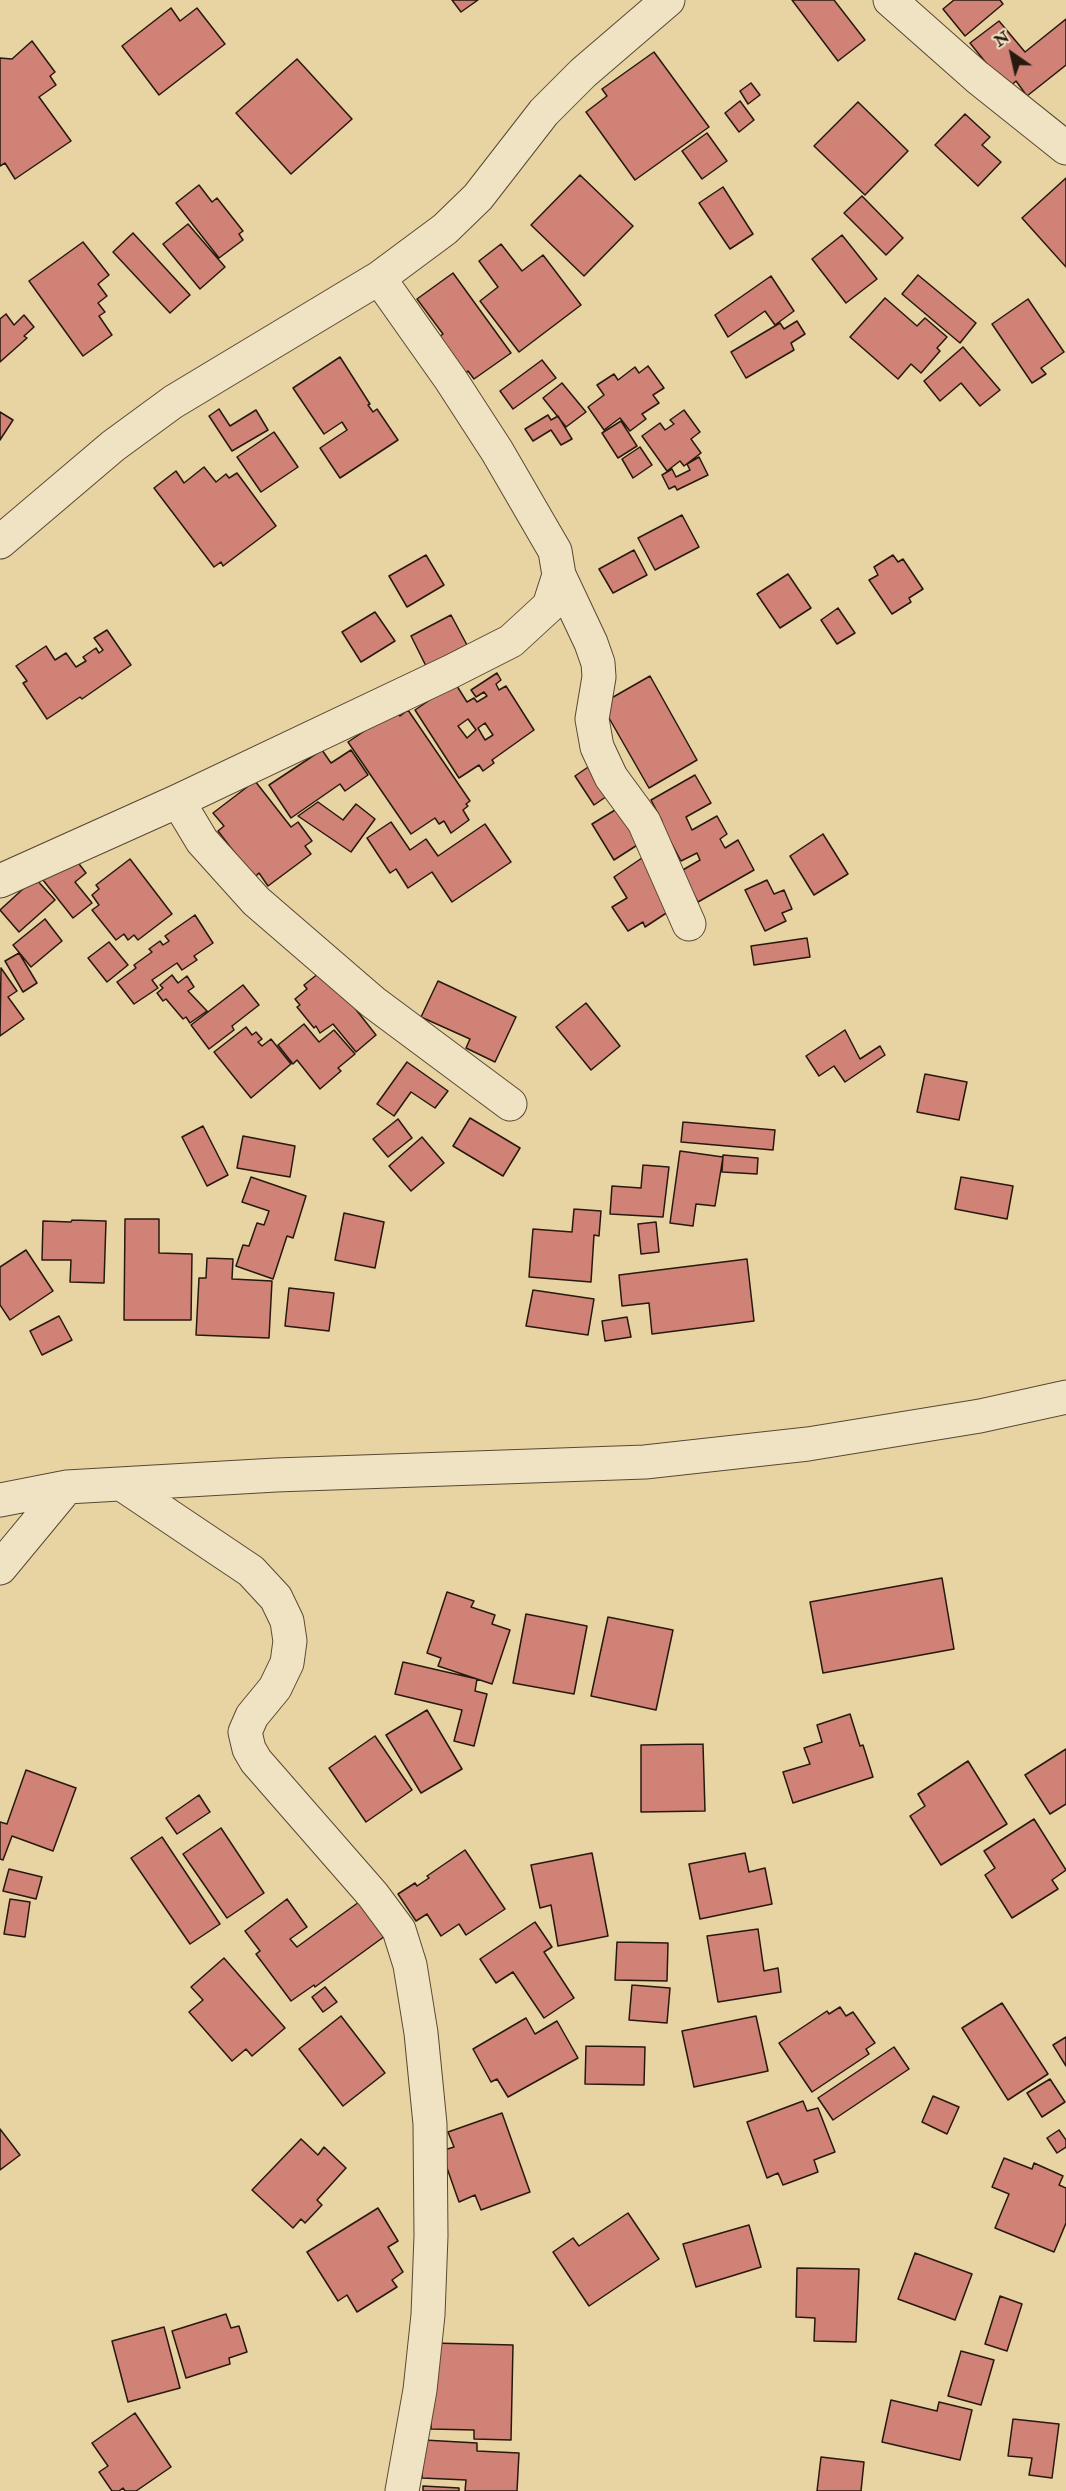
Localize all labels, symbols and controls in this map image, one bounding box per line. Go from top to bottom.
north arrow [982,24,1042,84]
text: N [990,27,1013,51]

